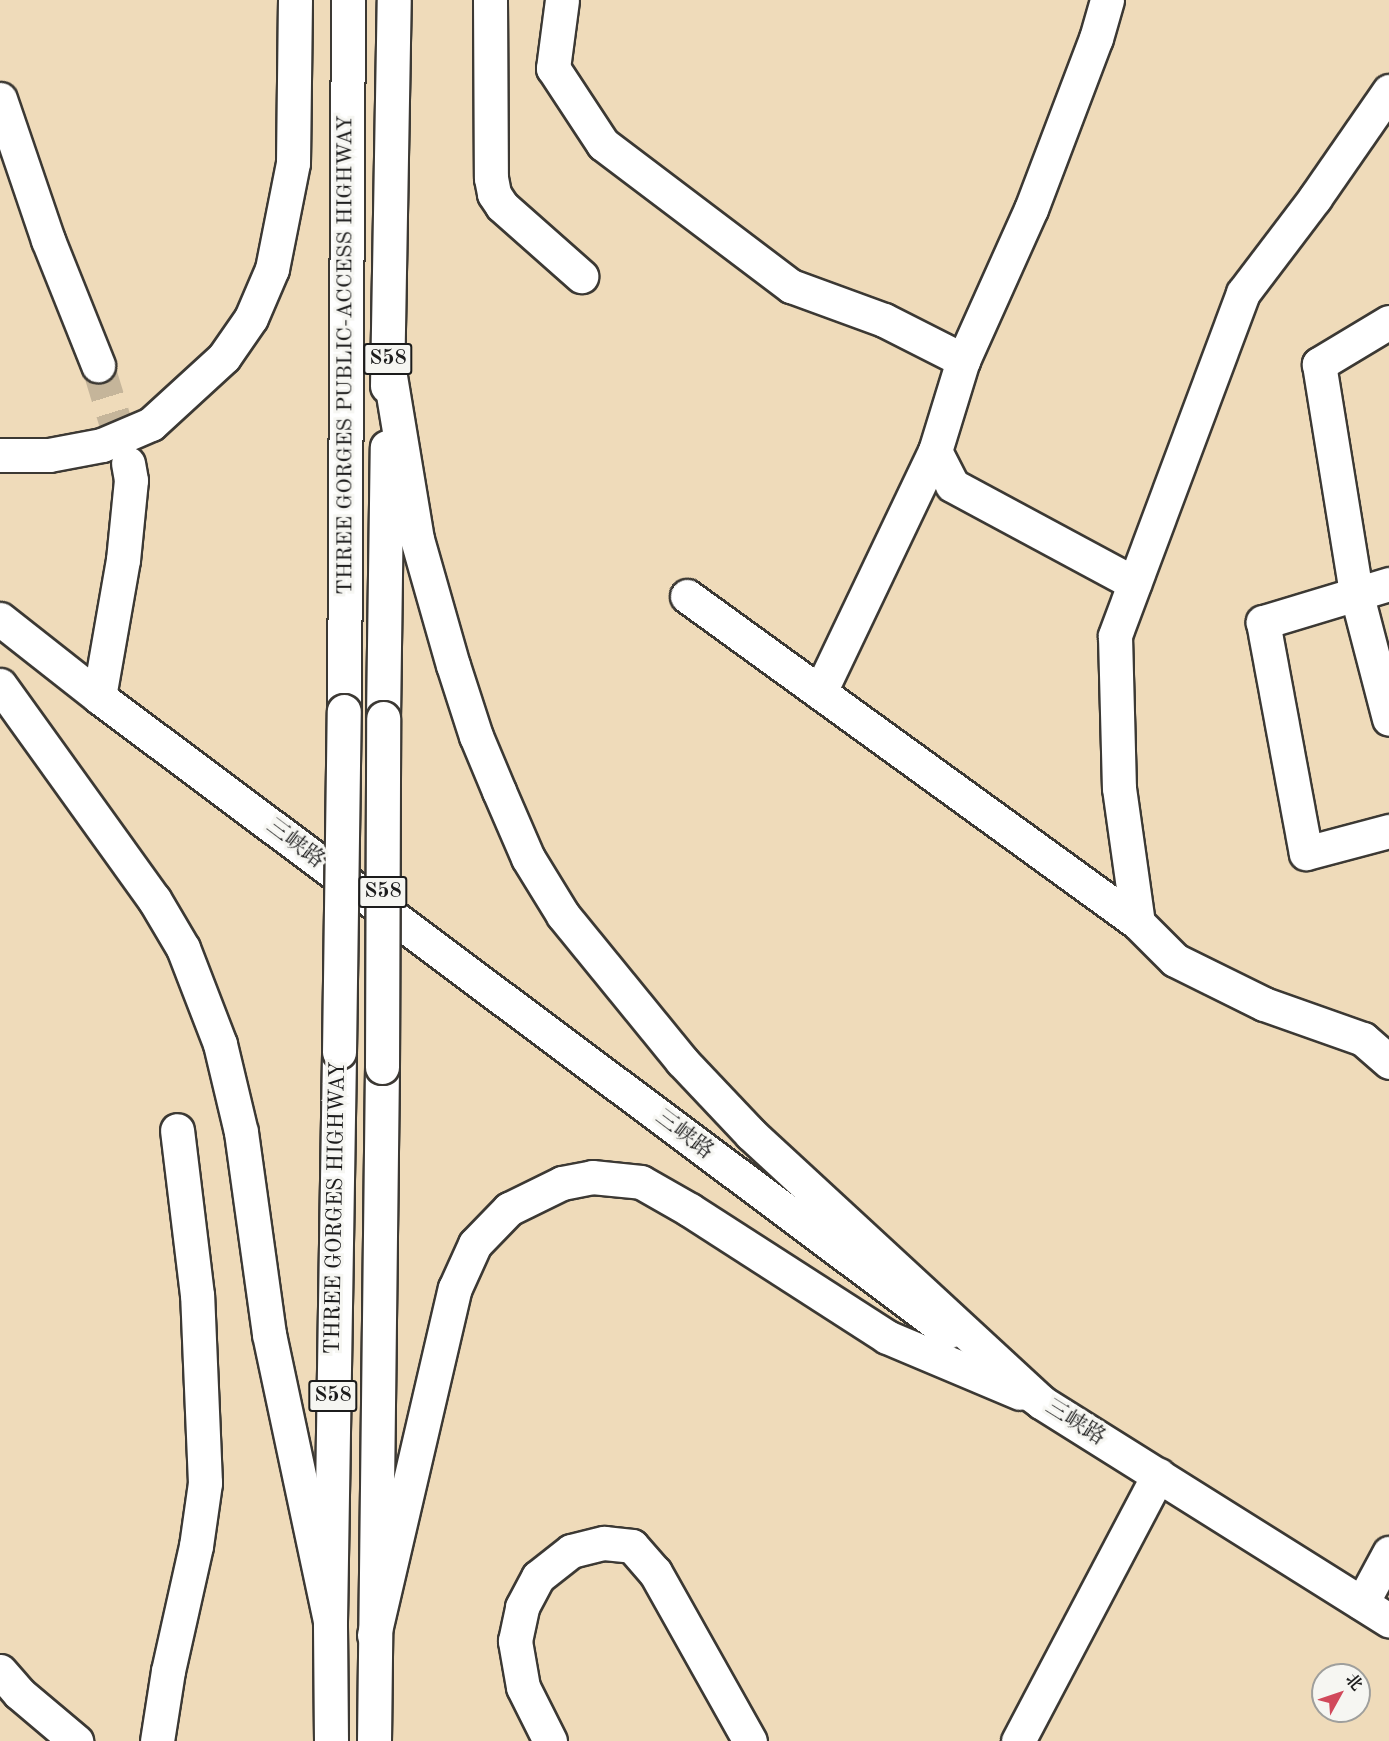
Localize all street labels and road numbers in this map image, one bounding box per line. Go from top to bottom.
street label: THREE GORGES PUBLIC-ACCESS HIGHWAY [333,115,359,595]
road number: S58 [362,341,414,377]
street label: 三峡路 [261,814,329,874]
road number: S58 [358,874,409,910]
street label: THREE GORGES HIGHWAY [320,1061,352,1355]
street label: 三峡路 [650,1105,718,1165]
road number: S58 [308,1378,358,1414]
street label: 三峡路 [1040,1394,1110,1452]

